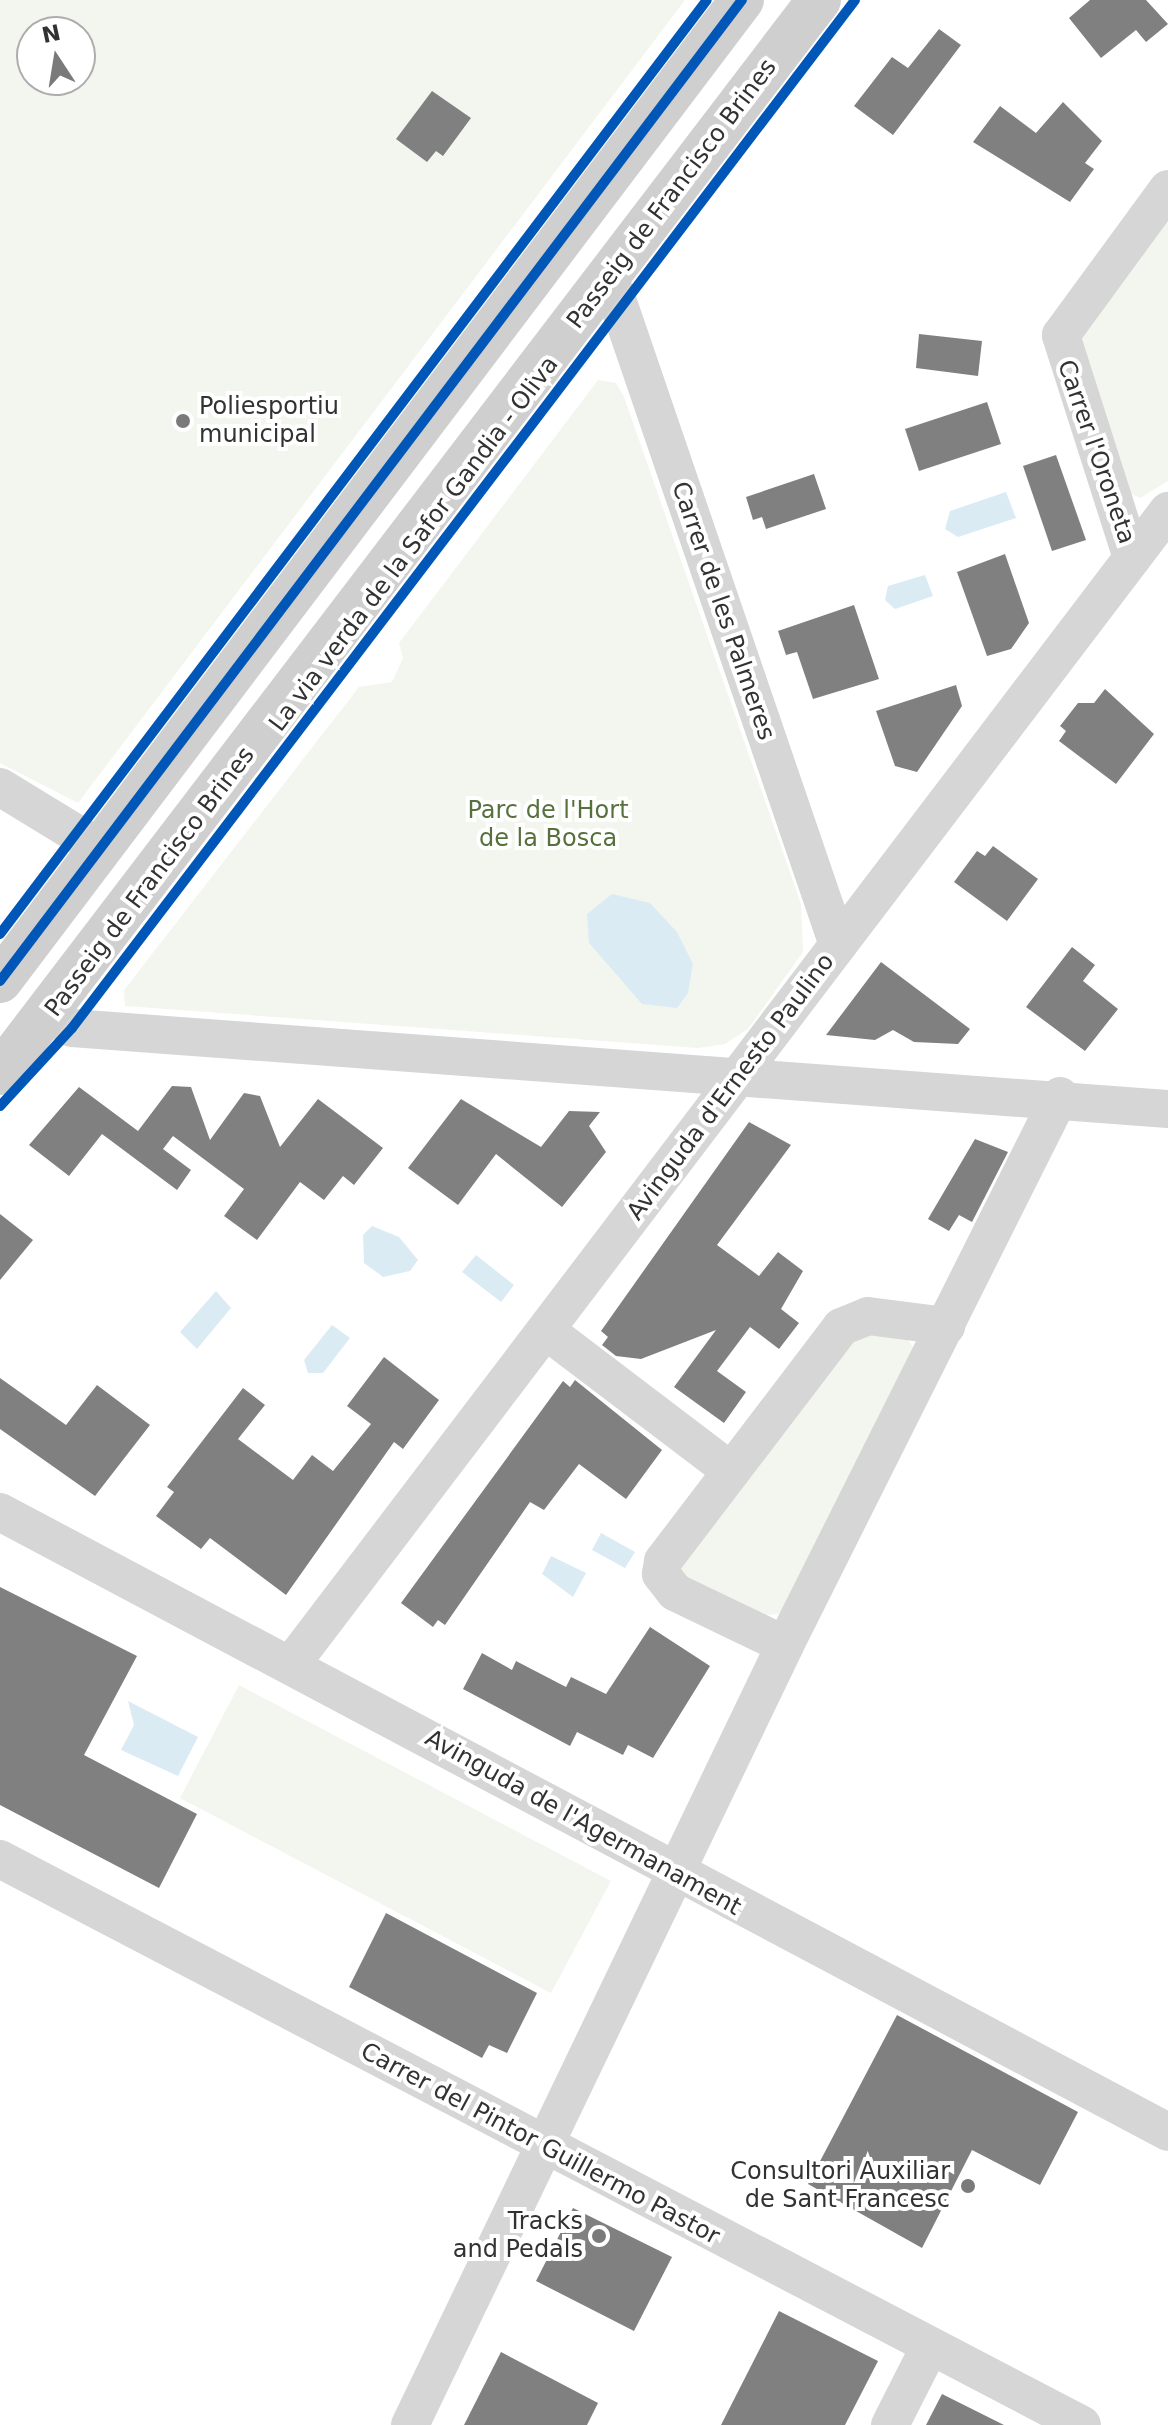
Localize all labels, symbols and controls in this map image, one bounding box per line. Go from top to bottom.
north arrow [16,16,96,96]
text: N [40,20,63,48]
street label: Passeig de Francisco Brines [561,53,783,335]
street label: La via verda de la Safor Gandia - Oliva [263,351,565,737]
street label: Carrer l'Oroneta [1051,356,1141,548]
place label: Poliesportiu municipal [199,393,339,449]
marker: Poliesportiu municipal [174,412,192,430]
street label: Carrer de les Palmeres [665,478,781,744]
street label: Passeig de Francisco Brines [39,741,261,1023]
park label: Parc de l'Hort de la Bosca [467,797,629,853]
street label: Avinguda d'Ernesto Paulino [621,948,841,1226]
street label: Avinguda de l'Agermanament [420,1724,746,1922]
street label: Carrer del Pintor Guillermo Pastor [356,2037,724,2251]
place label: Consultori Auxiliar de Sant Francesc [730,2158,950,2214]
marker: Consultori Auxiliar de Sant Francesc [957,2175,979,2197]
place label: Tracks and Pedals [453,2208,583,2264]
marker: Tracks and Pedals [590,2227,608,2245]

